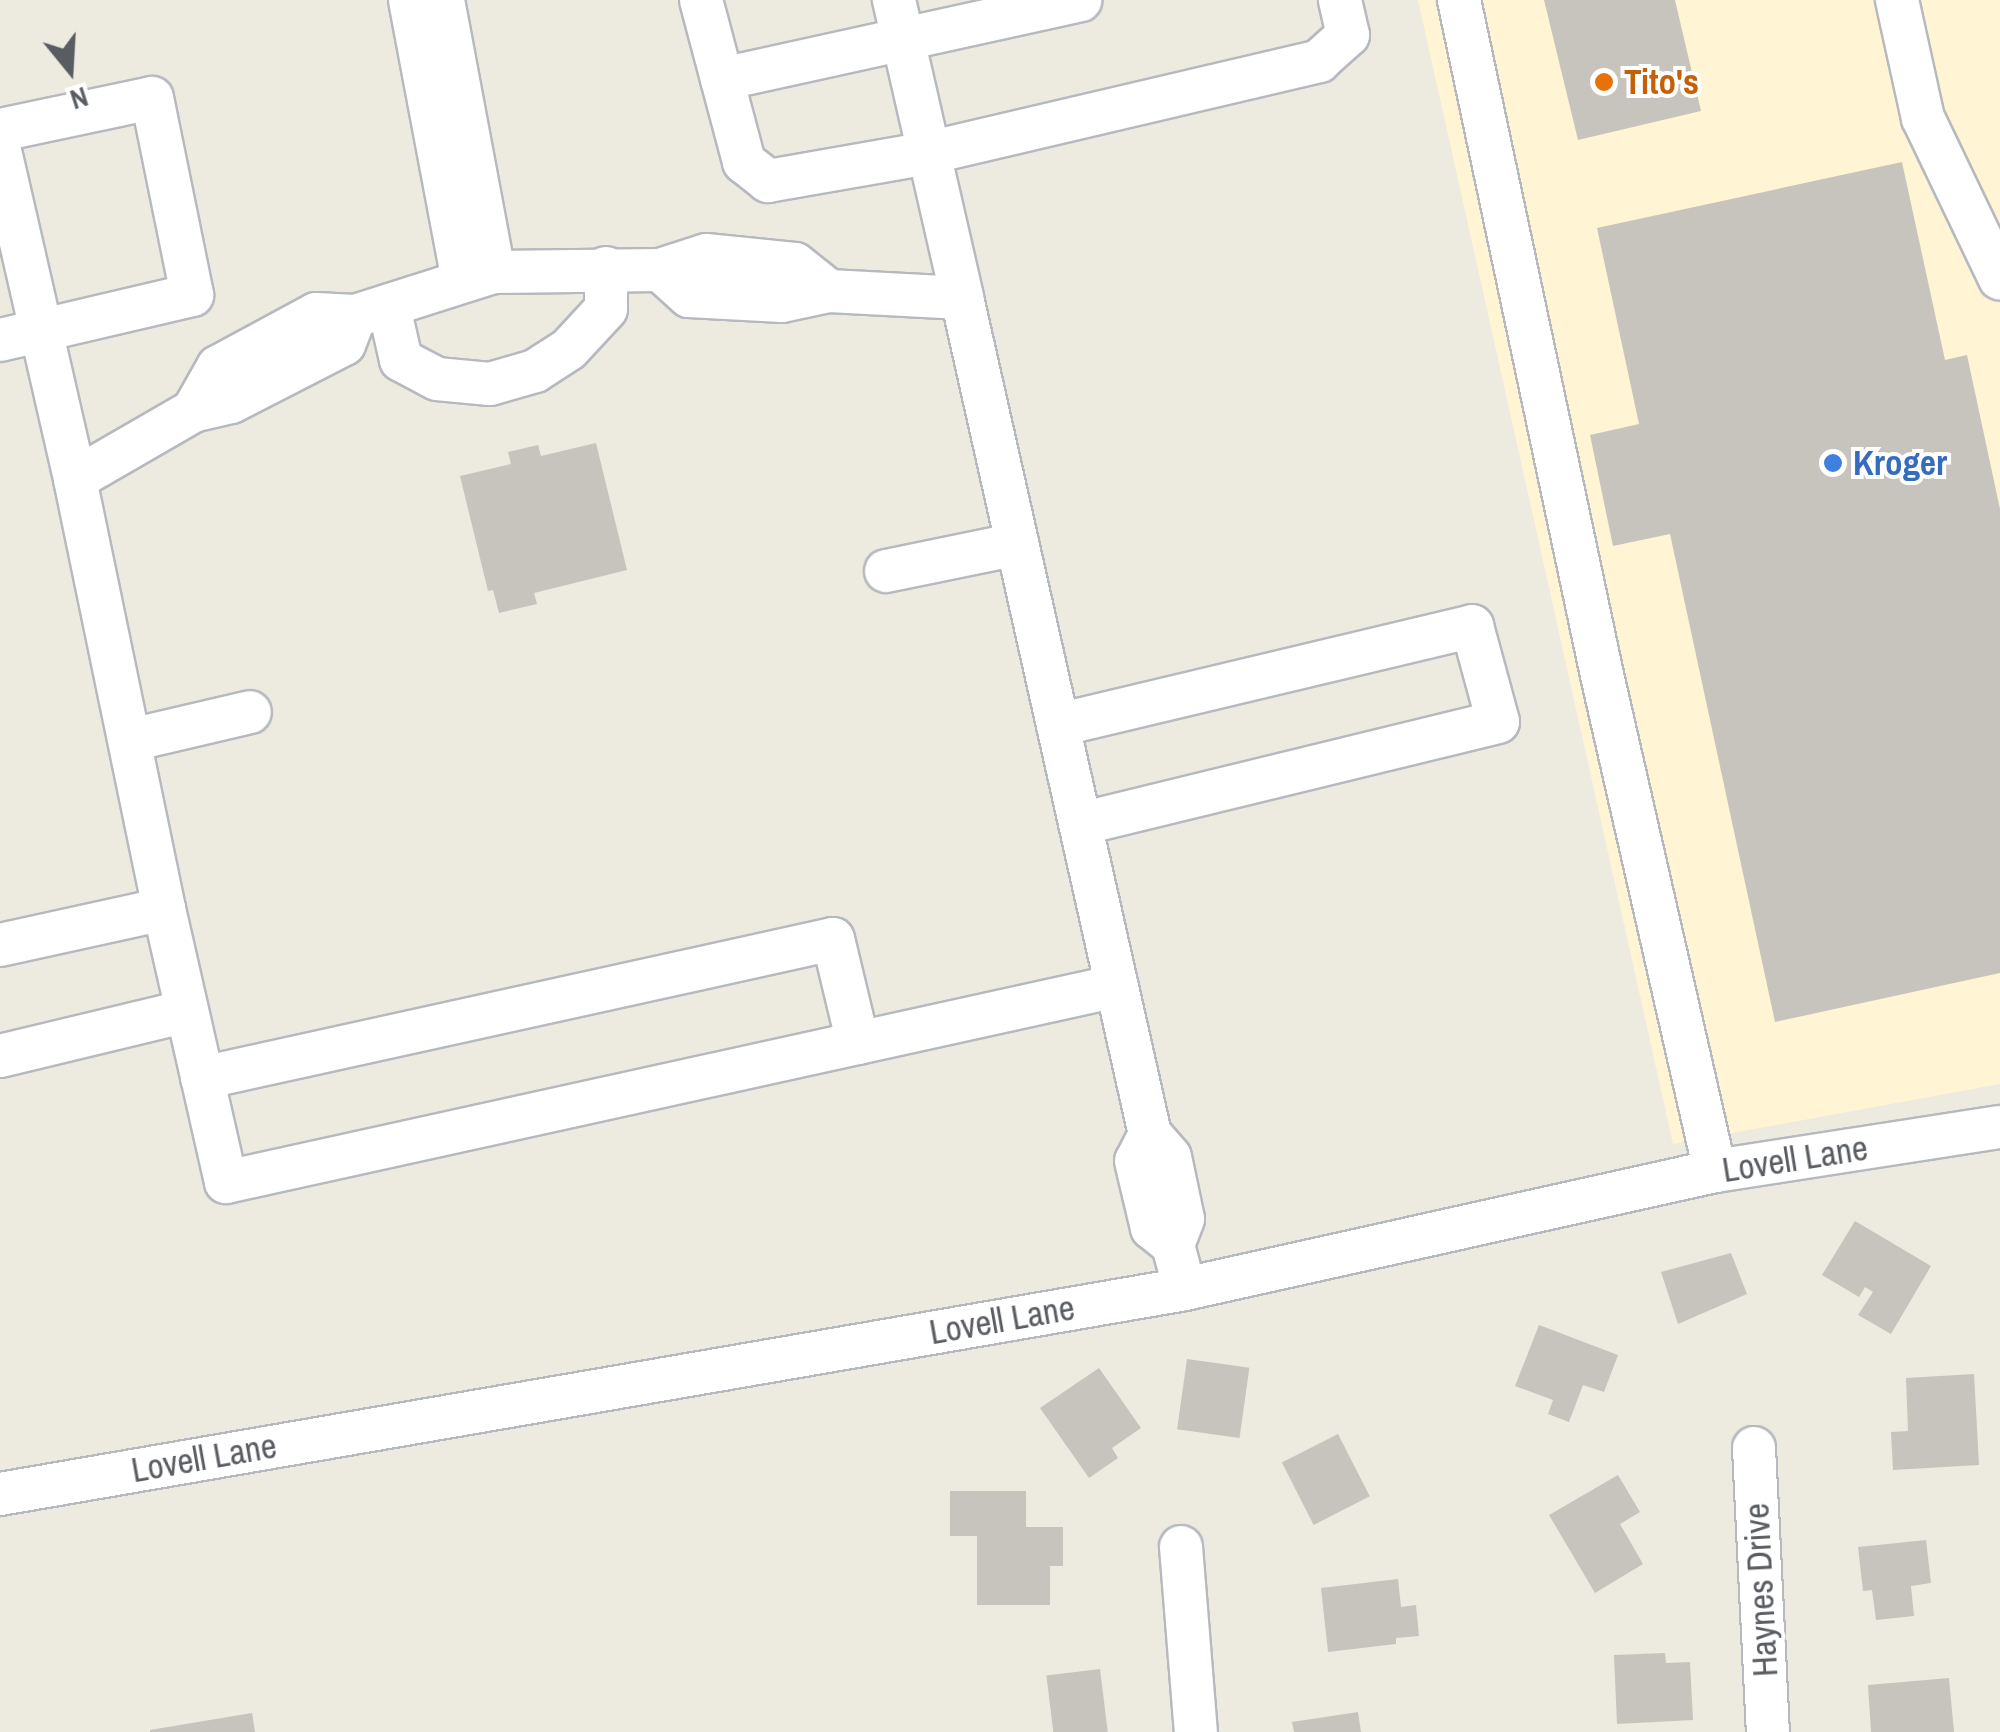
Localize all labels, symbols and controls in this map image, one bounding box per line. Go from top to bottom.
north arrow [20,20,120,120]
place label: Tito's [1624,61,1699,103]
marker: Tito's [1593,71,1615,93]
text: N [66,78,93,119]
place label: Kroger [1853,442,1947,484]
marker: Kroger [1822,452,1844,474]
street label: Lovell Lane [1719,1127,1871,1191]
street label: Lovell Lane [926,1287,1078,1353]
street label: Lovell Lane [128,1425,280,1491]
street label: Haynes Drive [1735,1502,1787,1678]

